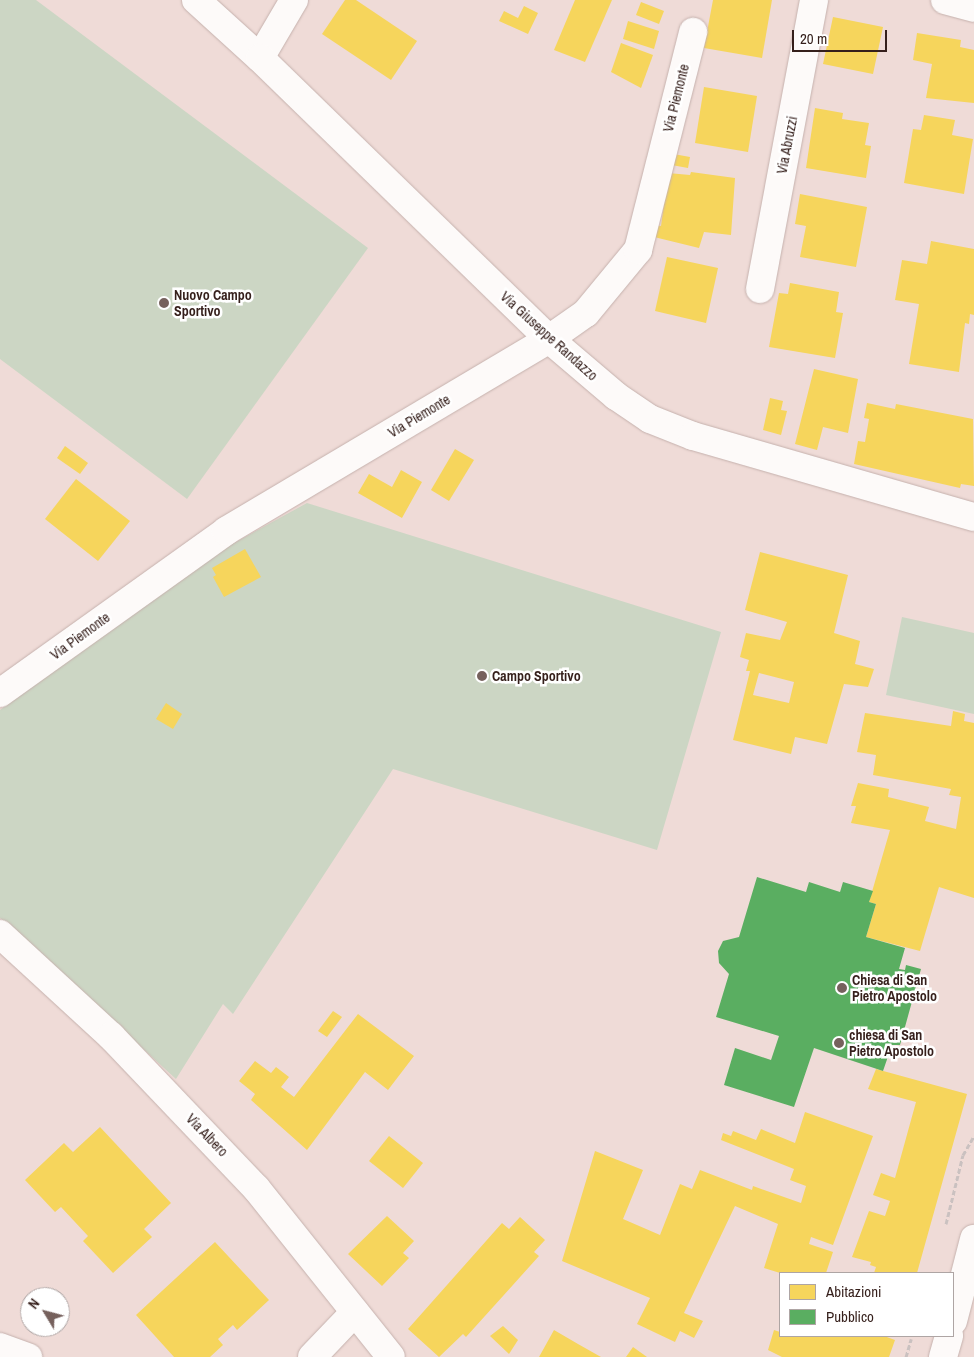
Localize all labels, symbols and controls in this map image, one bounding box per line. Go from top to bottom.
scale bar [794,20,889,52]
text: 20 m [800,28,827,49]
street label: Via Piemonte [659,62,693,134]
street label: Via Abruzzi [773,114,801,176]
place label: Nuovo Campo Sportivo [174,287,252,320]
street label: Via Giuseppe Randazzo [497,288,601,384]
marker: Nuovo Campo Sportivo [158,297,170,309]
street label: Via Piemonte [385,391,453,441]
street label: Via Piemonte [47,609,113,663]
place label: Campo Sportivo [492,668,581,684]
marker: Campo Sportivo [476,670,488,682]
place label: Chiesa di San Pietro Apostolo [852,972,937,1004]
marker: Chiesa di San Pietro Apostolo [836,982,848,994]
place label: chiesa di San Pietro Apostolo [849,1027,934,1060]
marker: chiesa di San Pietro Apostolo [833,1037,845,1049]
street label: Via Albero [182,1110,232,1160]
legend [779,1272,954,1337]
text: Abitazioni [826,1281,881,1302]
north arrow [20,1287,70,1337]
text: N [24,1295,43,1312]
text: Pubblico [826,1306,874,1327]

